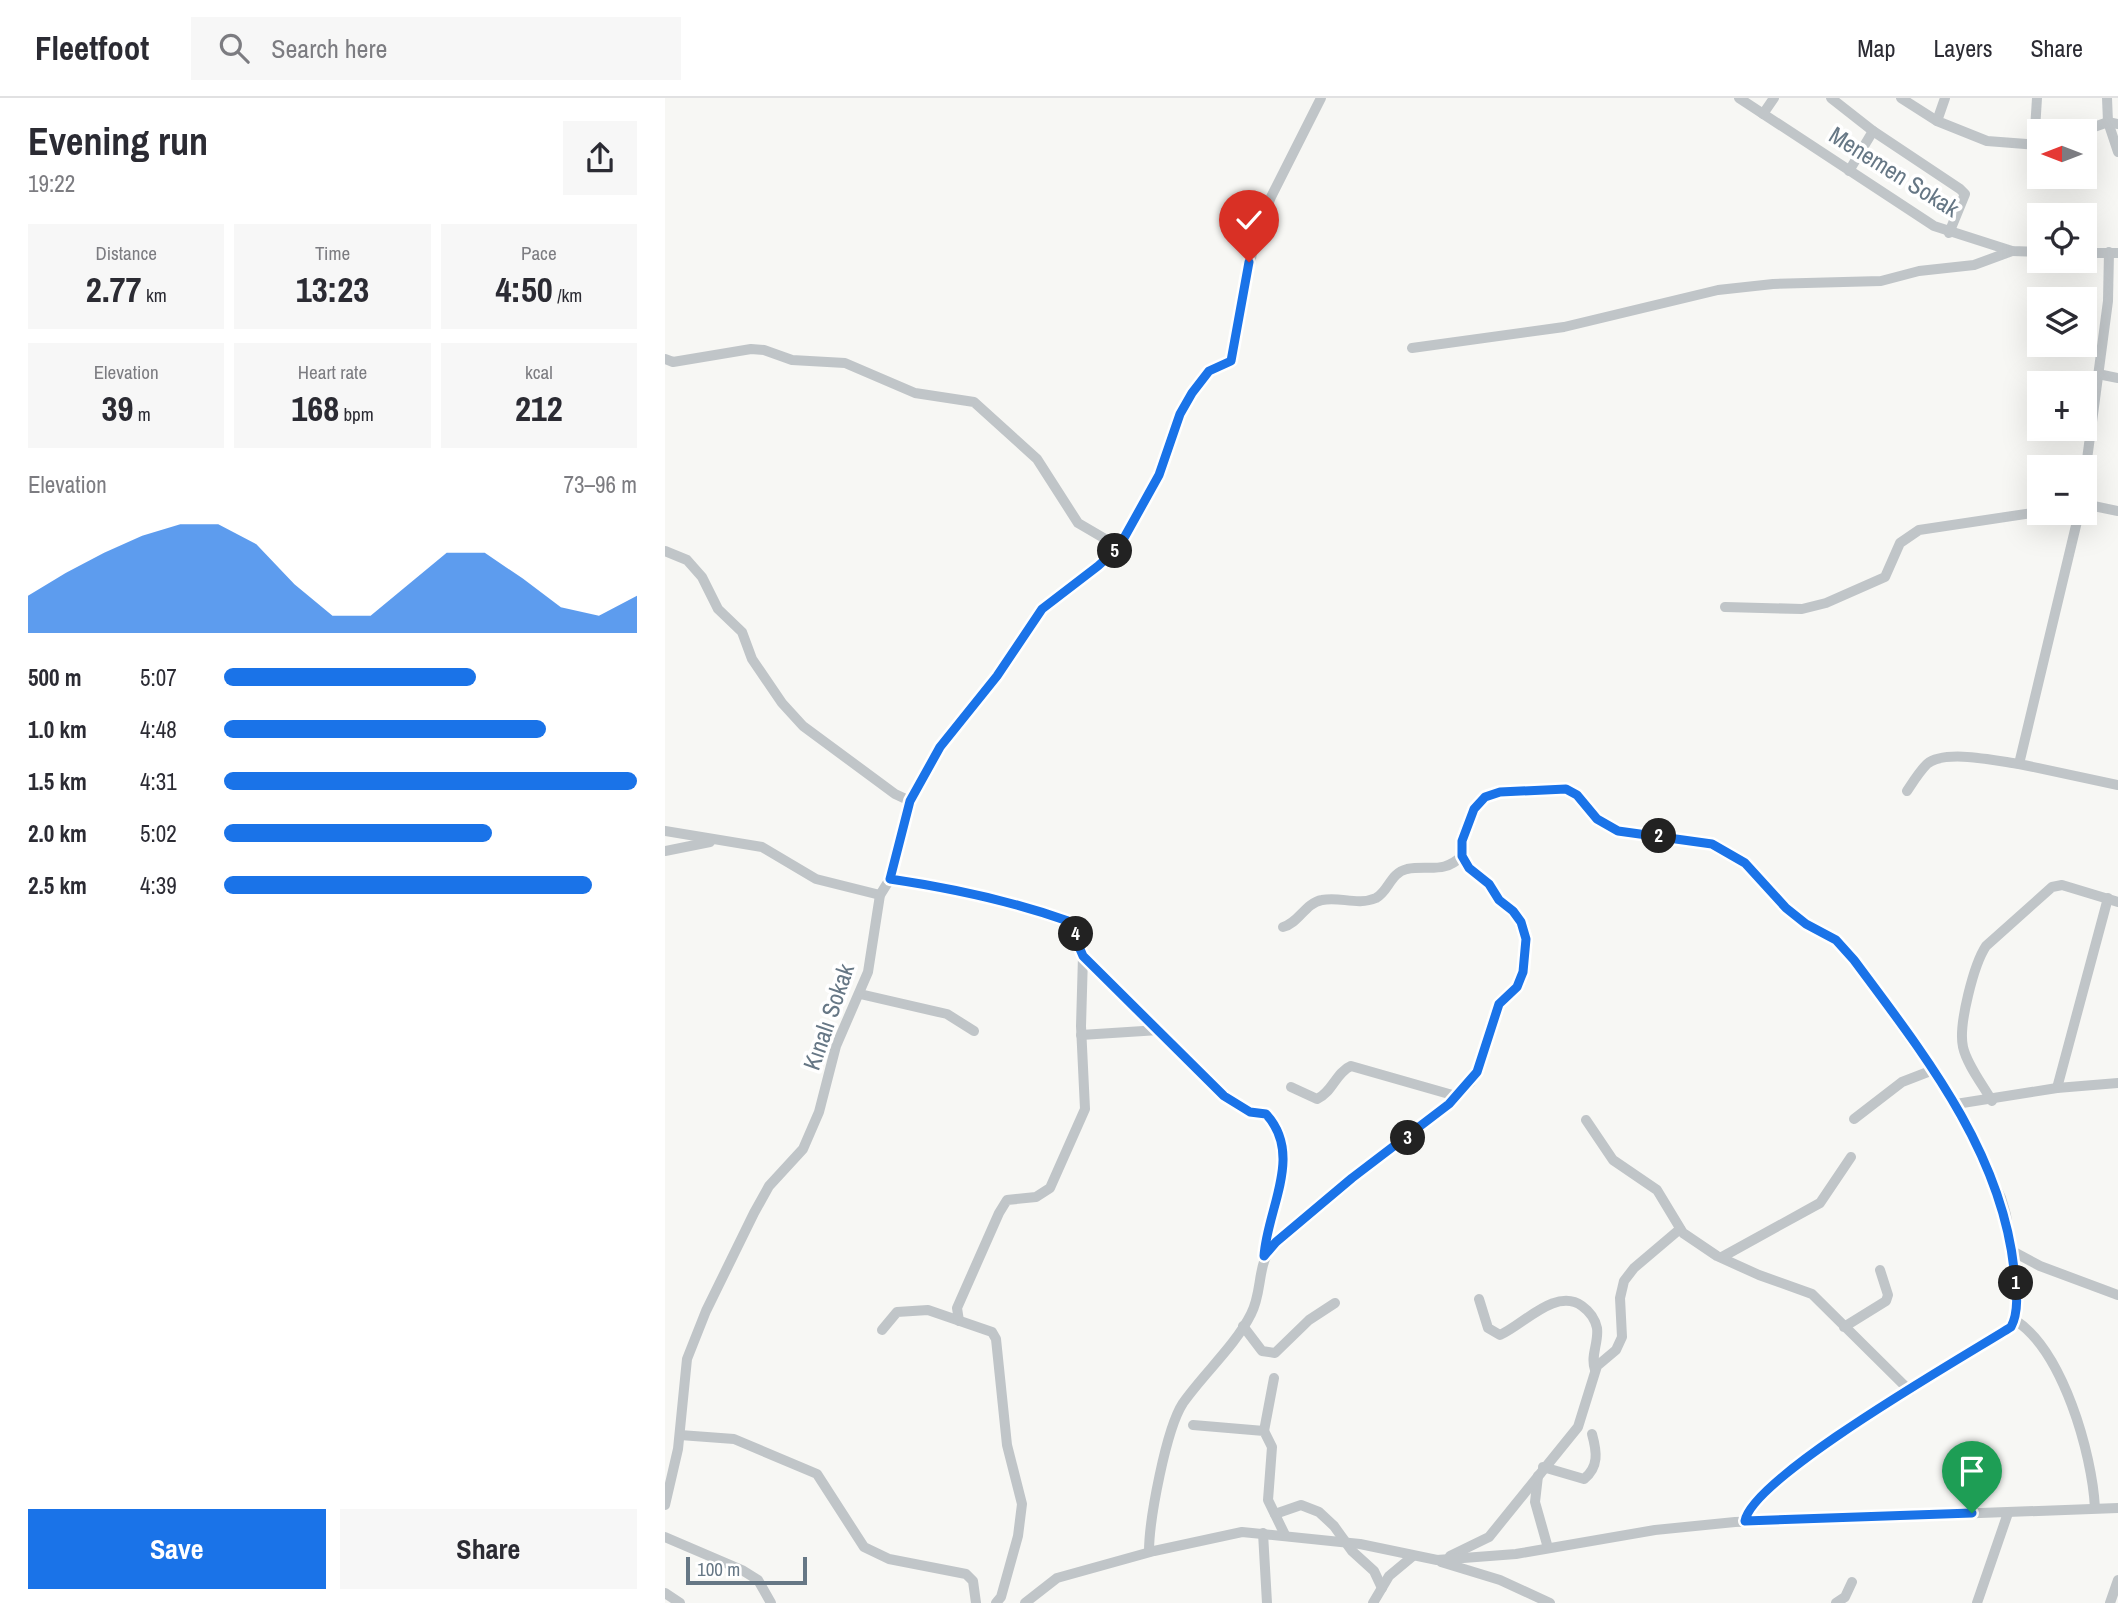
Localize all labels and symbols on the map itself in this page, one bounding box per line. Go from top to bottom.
street label: Menemen Sokak [1823,118,1966,224]
north arrow [2027,119,2097,189]
pin [1219,190,1279,262]
pin: 5 [1098,533,1133,568]
pin: 2 [1641,818,1677,854]
pin: 4 [1059,916,1093,952]
street label: Kınalı Sokak [795,959,861,1074]
pin: 3 [1391,1121,1425,1156]
pin: 1 [1999,1266,2033,1300]
pin [1942,1441,2002,1513]
scale bar [686,1554,807,1586]

